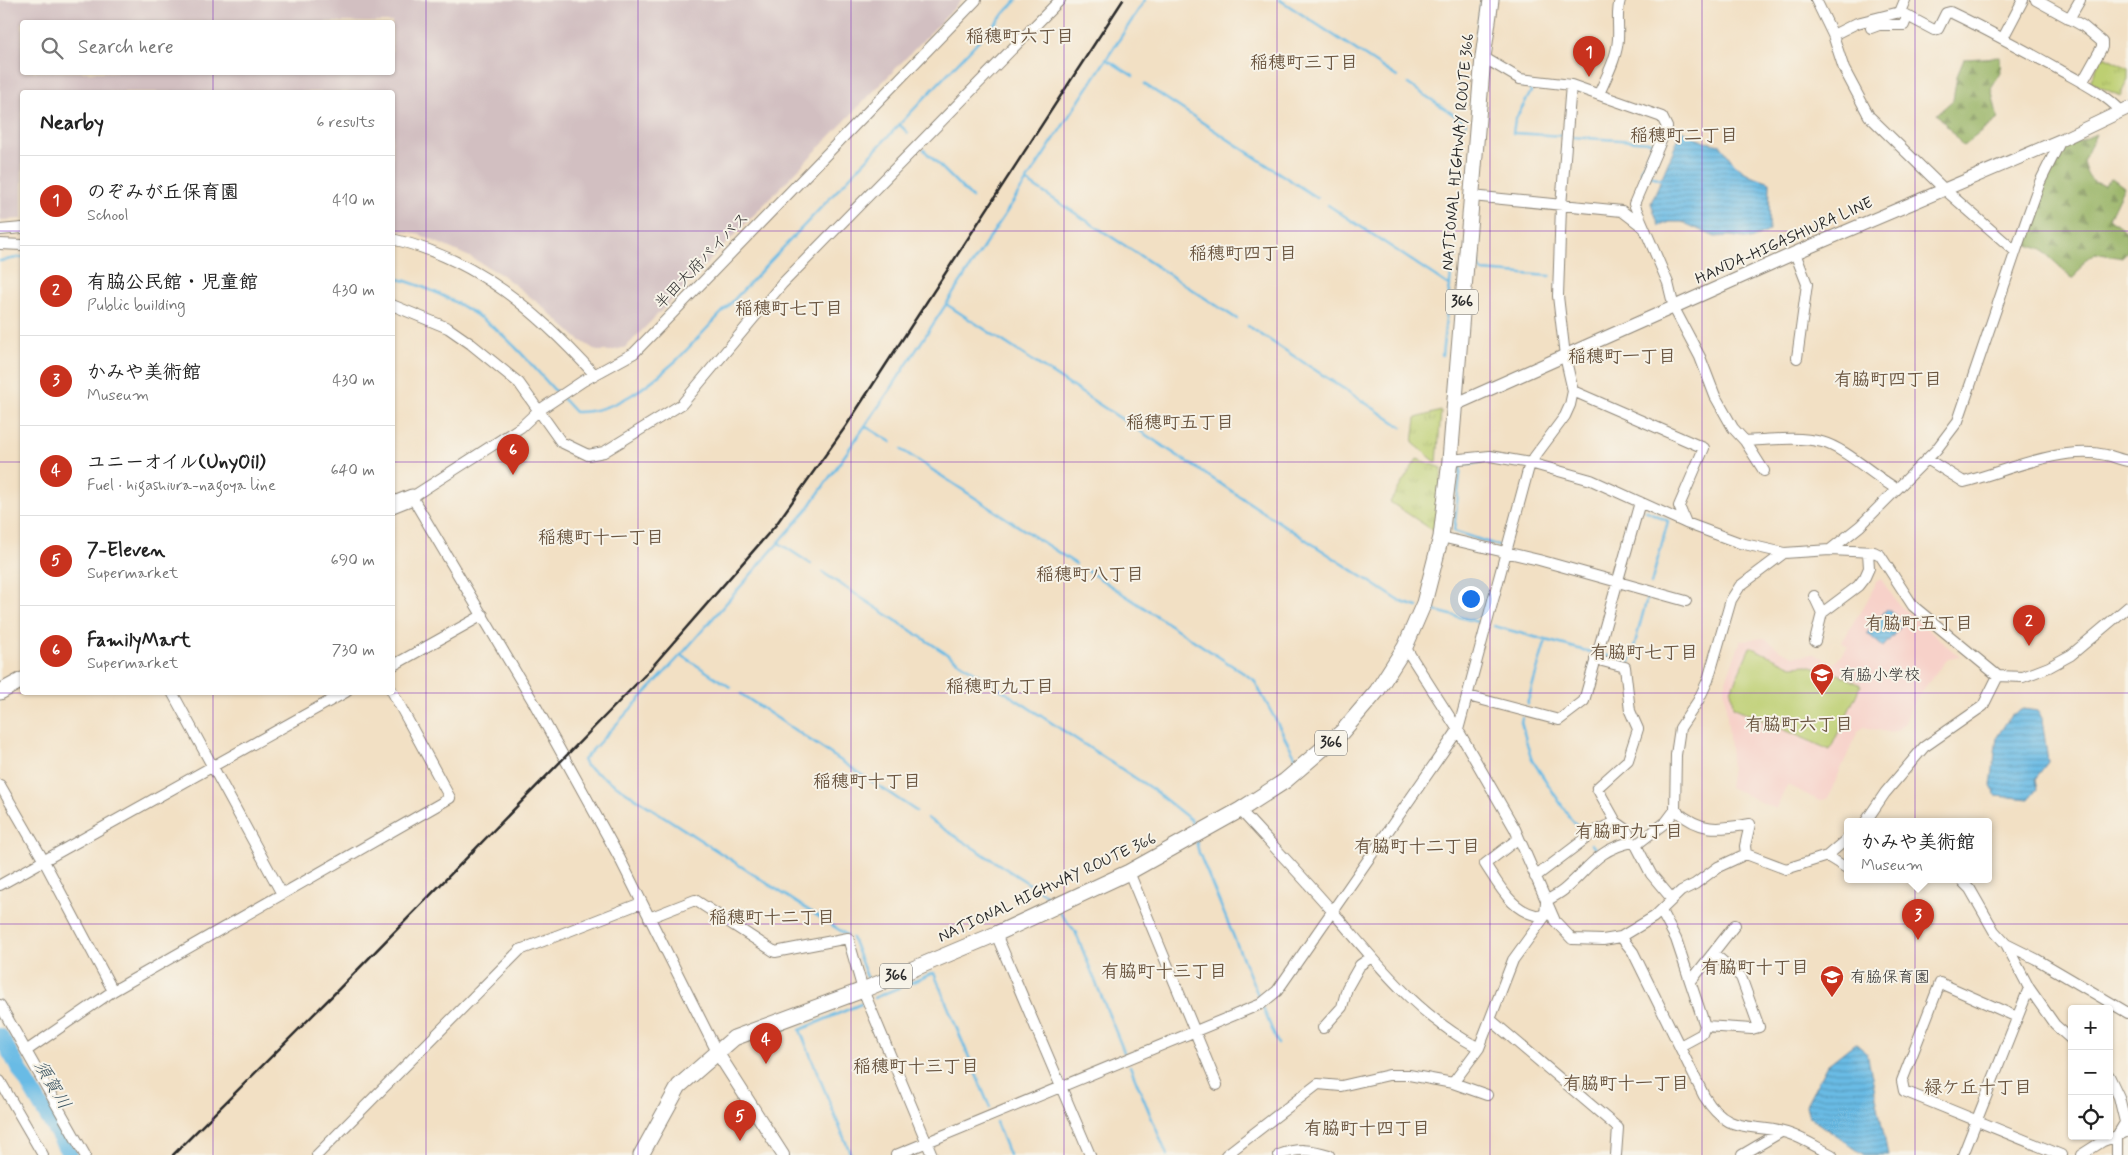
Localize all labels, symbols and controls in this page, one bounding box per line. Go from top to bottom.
search box [20,20,395,75]
district label: 稲穂町六丁目 [966,25,1074,49]
street label: NATIONAL HIGHWAY ROUTE 366 [1437,33,1479,271]
icon: search [38,34,66,62]
text: Search here [78,35,174,60]
pin: 1 [1573,36,1605,77]
district label: 稲穂町三丁目 [1250,51,1358,75]
text: Nearby [40,109,104,137]
text: 6 results [316,112,375,133]
district label: 稲穂町二丁目 [1630,124,1738,148]
text: のぞみが丘保育園 [87,180,239,205]
text: 1 [52,190,60,211]
text: 410 m [332,190,375,211]
street label: HANDA-HIGASHIURA LINE [1692,192,1876,290]
text: School [87,205,128,226]
street label: 半田大府パイパス [650,208,754,314]
district label: 稲穂町四丁目 [1189,242,1297,266]
text: 有脇公民館・児童館 [87,270,258,295]
text: 2 [52,280,60,301]
text: 430 m [332,280,375,301]
road number: 366 [1446,290,1478,314]
text: Public building [87,295,186,316]
district label: 稲穂町七丁目 [735,297,843,321]
district label: 稲穂町一丁目 [1568,345,1676,369]
text: かみや美術館 [87,360,201,385]
district label: 有脇町四丁目 [1834,368,1942,392]
text: 3 [52,370,60,391]
text: 430 m [332,370,375,391]
text: Museum [87,385,149,406]
district label: 稲穂町五丁目 [1126,411,1234,435]
pin: 6 [497,434,529,475]
text: ユニーオイル(UnyOil) [87,450,265,475]
text: 4 [51,460,61,481]
text: 640 m [330,460,375,481]
text: Fuel · higashiura-nagoya line [87,475,276,496]
district label: 稲穂町十一丁目 [538,526,664,550]
text: 7-Eleven [87,538,165,563]
text: 5 [51,550,61,571]
text: 690 m [331,550,375,571]
text: Supermarket [87,563,178,584]
district label: 稲穂町八丁目 [1036,563,1144,587]
your location [1458,586,1484,612]
pin: 2 [2013,605,2045,646]
district label: 有脇町五丁目 [1865,612,1973,636]
text: FamilyMart [87,628,191,653]
text: 6 [52,640,60,661]
text: 730 m [332,640,375,661]
district label: 有脇町七丁目 [1590,641,1698,665]
text: Supermarket [87,653,178,674]
school or university icon: 有脇小学校 [1809,662,1835,696]
place label: 有脇小学校 [1840,665,1920,686]
district label: 稲穂町九丁目 [946,675,1054,699]
district label: 有脇町六丁目 [1745,713,1853,737]
road number: 366 [1315,730,1347,756]
district label: 稲穂町十丁目 [813,770,921,794]
popup [1844,818,1992,883]
district label: 有脇町九丁目 [1575,820,1683,844]
street label: NATIONAL HIGHWAY ROUTE 366 [935,828,1159,948]
text: かみや美術館 [1861,830,1975,855]
district label: 有脇町十二丁目 [1354,835,1480,859]
text: Museum [1861,855,1923,876]
pin: 3 [1902,899,1934,940]
district label: 稲穂町十二丁目 [709,906,835,930]
district label: 有脇町十丁目 [1701,956,1809,980]
district label: 有脇町十三丁目 [1101,960,1227,984]
road number: 366 [880,964,912,988]
school or university icon: 有脇保育園 [1819,964,1845,998]
place label: 有脇保育園 [1850,967,1930,988]
map controls [2068,1005,2113,1140]
button: + [2068,1005,2113,1050]
pin: 4 [750,1023,782,1064]
button: − [2068,1050,2113,1095]
district label: 稲穂町十三丁目 [853,1055,979,1079]
water label: 須賀川 [28,1056,76,1114]
district label: 有脇町十一丁目 [1563,1072,1689,1096]
district label: 緑ケ丘十丁目 [1924,1076,2032,1100]
button: locate [2068,1095,2113,1140]
pin: 5 [724,1100,756,1141]
district label: 有脇町十四丁目 [1304,1117,1430,1141]

